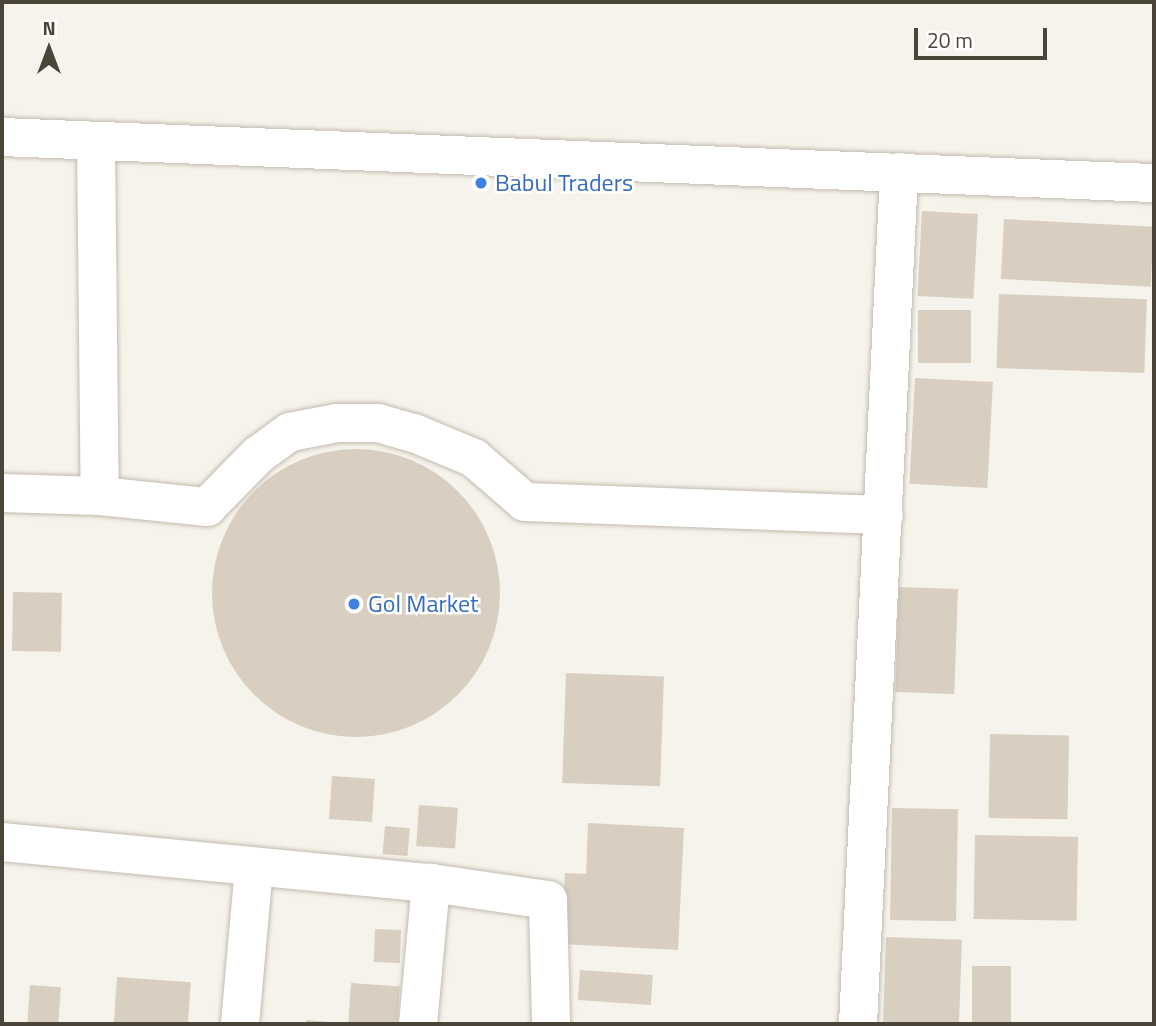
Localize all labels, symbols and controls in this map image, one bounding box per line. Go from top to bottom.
text: N [42,13,56,42]
north arrow [14,14,84,84]
scale bar [918,14,1051,58]
text: 20 m [927,24,973,56]
place label: Babul Traders [495,169,633,197]
marker: Babul Traders [473,175,489,191]
place label: Gol Market [368,590,478,618]
marker: Gol Market [346,596,362,612]

